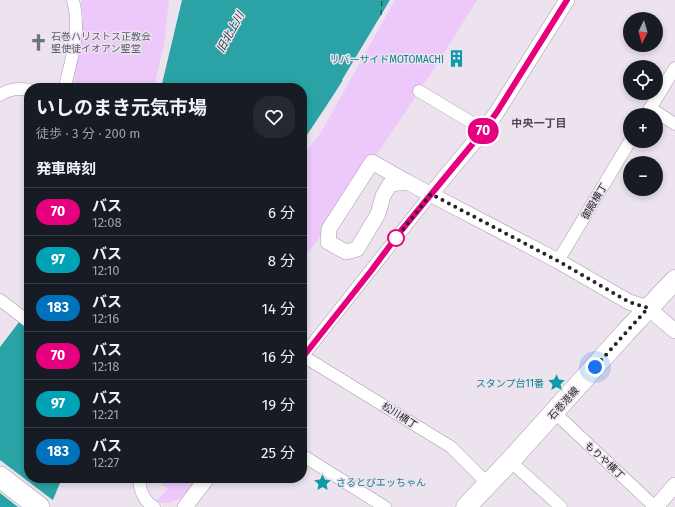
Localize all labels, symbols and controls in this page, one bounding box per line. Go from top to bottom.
water label: 旧北上川 [214,9,247,55]
north arrow [623,12,663,52]
map controls [623,12,663,196]
place label: 石巻ハリストス正教会 聖使徒イオアン聖堂 [51,31,151,55]
church icon: 石巻ハリストス正教会 聖使徒イオアン聖堂 [28,32,48,52]
building icon: リバーサイドMOTOMACHI [447,49,467,69]
place label: リバーサイドMOTOMACHI [330,54,444,66]
button: locate [623,60,663,100]
text: いしのまき元気市場 [36,96,207,119]
button: heart [253,96,295,138]
button: + [623,108,663,148]
district label: 中央一丁目 [512,117,567,130]
line badge: 70 [465,118,501,144]
text: 70 [476,122,490,139]
text: 徒歩 · 3 分 · 200 m [36,126,140,141]
button: − [623,156,663,196]
text: 発車時刻 [36,160,96,178]
street label: 御殿横丁 [579,181,610,222]
text: バス [92,197,122,215]
text: 70 [51,203,65,220]
text: 6 分 [268,204,295,222]
text: 12:08 [92,215,122,230]
unlabelled marker [387,229,405,247]
text: バス [92,245,122,263]
text: 97 [51,251,65,268]
text: 8 分 [268,252,295,270]
text: 12:10 [92,263,120,278]
text: バス [92,293,122,311]
text: 183 [47,299,69,316]
text: 14 分 [262,300,295,318]
text: 12:16 [92,311,119,326]
text: バス [92,341,122,359]
text: 70 [51,347,65,364]
text: 16 分 [262,348,295,366]
your location [585,357,605,377]
text: 12:18 [92,359,119,374]
place icon: スタンプ台11番 [547,373,567,393]
place label: スタンプ台11番 [476,378,544,390]
street label: 石巻港線 [546,385,582,423]
text: バス [92,389,122,407]
text: 97 [51,395,65,412]
text: 19 分 [262,396,295,414]
street label: 松川横丁 [379,400,420,432]
text: 12:21 [92,407,119,422]
text: バス [92,437,122,455]
street label: もりや横丁 [582,439,627,482]
text: 183 [47,443,69,460]
text: 25 分 [261,444,295,462]
text: 12:27 [92,455,119,470]
place icon: さるとびエッちゃん [313,472,333,492]
place label: さるとびエッちゃん [336,477,426,489]

